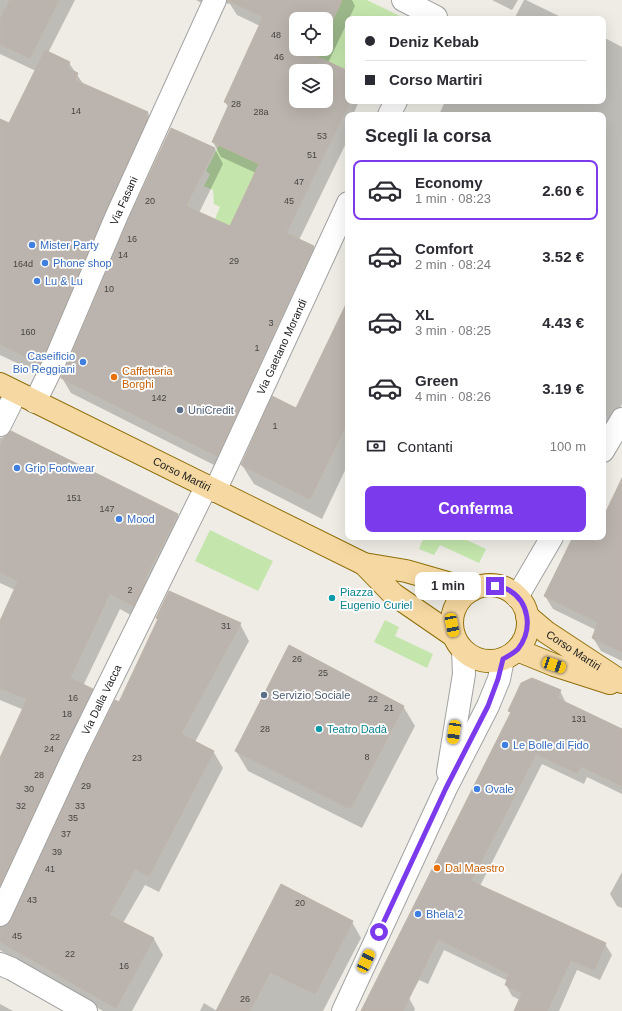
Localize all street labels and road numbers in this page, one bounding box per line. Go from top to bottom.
street label: Via Fasani [108,175,140,227]
street label: Via Gaetano Morandi [254,297,309,396]
street label: Corso Martiri [151,455,213,493]
street label: Corso Martiri [544,628,603,673]
street label: Via Dalla Vacca [79,662,124,737]

